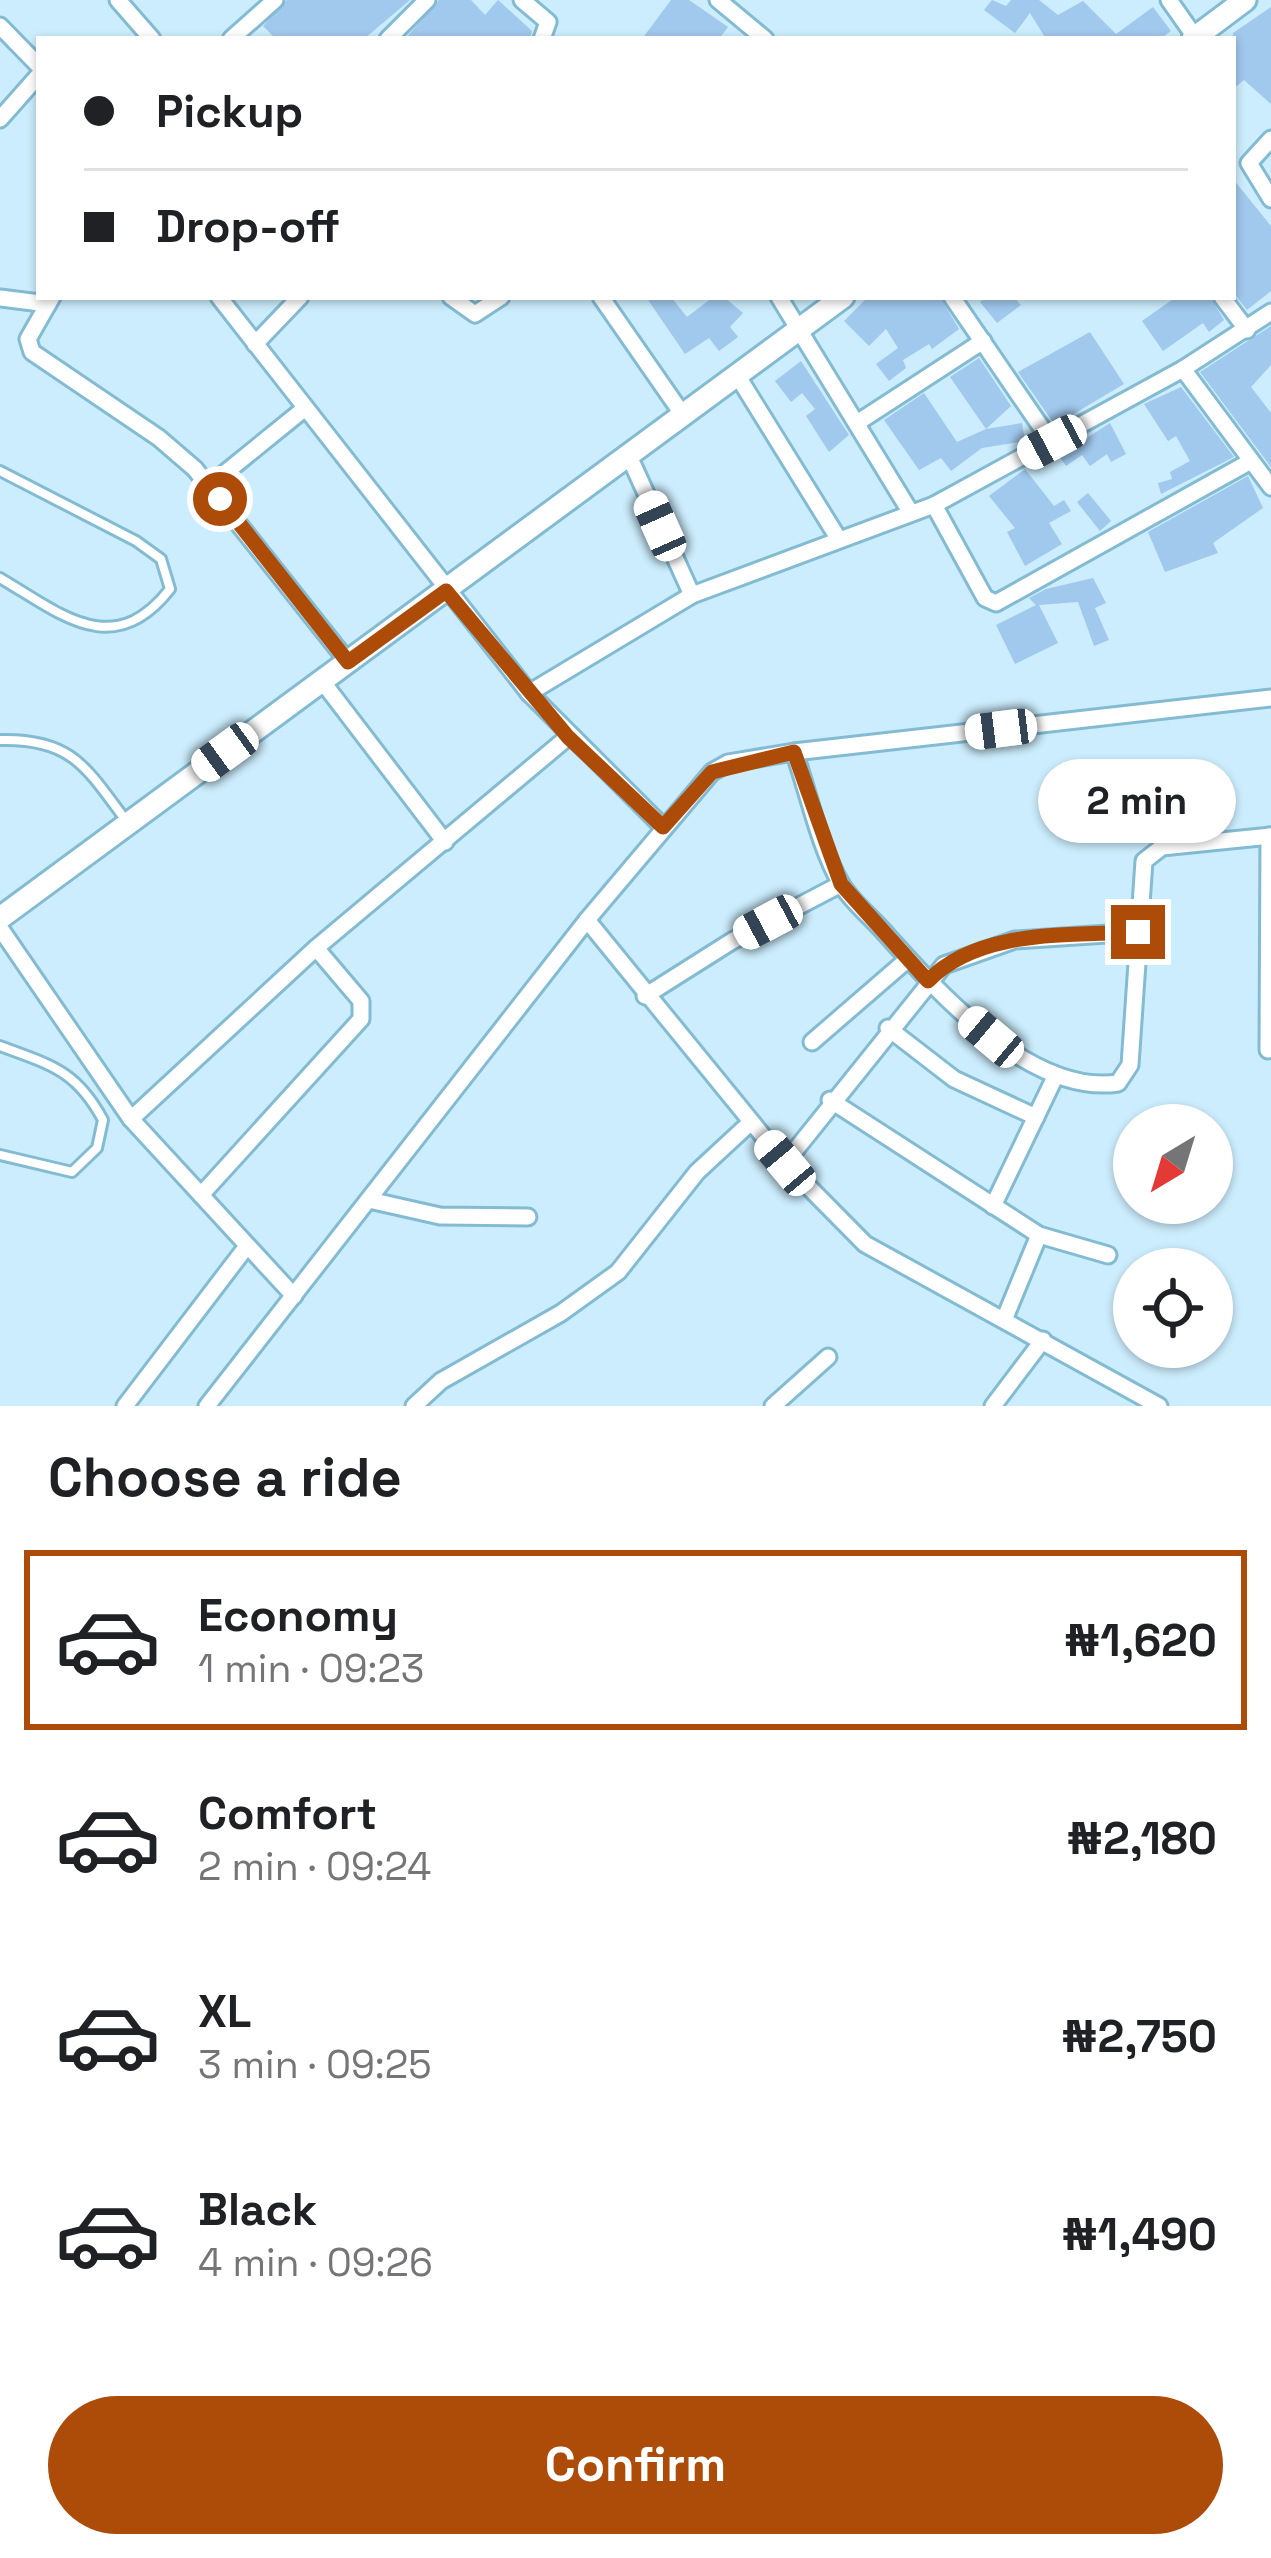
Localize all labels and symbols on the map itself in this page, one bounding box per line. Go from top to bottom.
car [1012,409,1092,475]
route start [193,472,247,526]
car [629,486,691,566]
car [963,707,1039,751]
car [185,716,265,788]
callout: 2 min [1039,758,1237,842]
car [728,889,808,955]
route end [1111,905,1165,959]
car [952,1000,1030,1074]
north arrow [1113,1104,1233,1224]
car [748,1124,822,1202]

